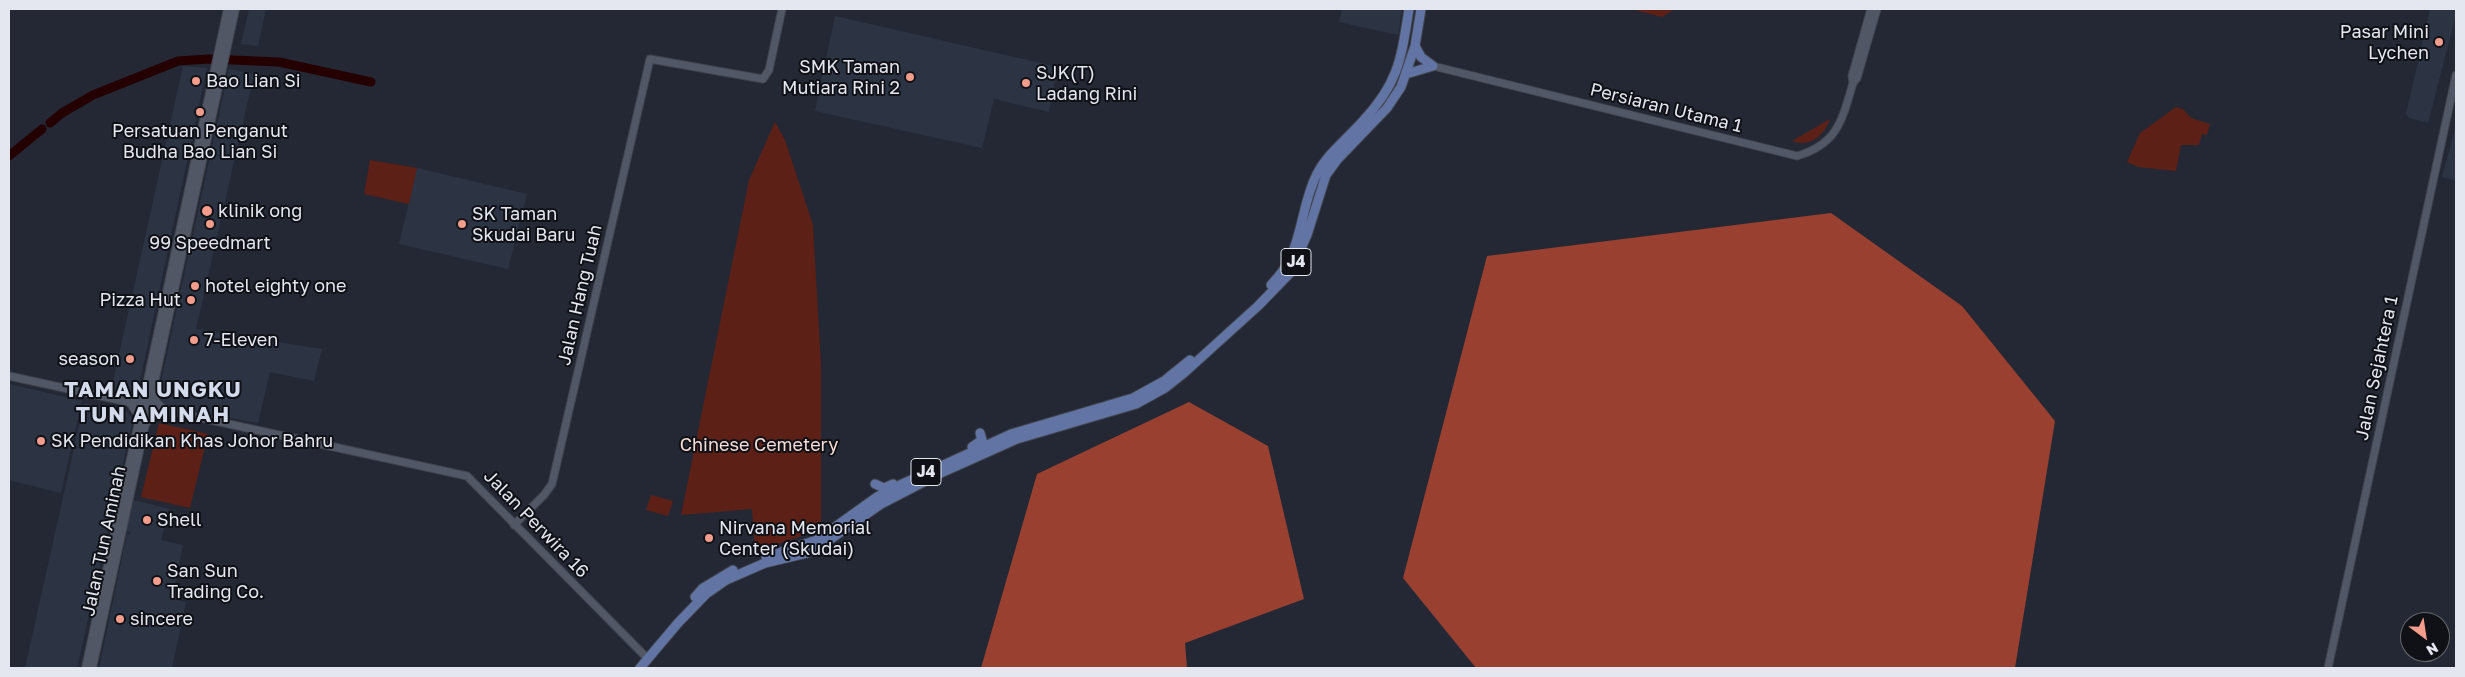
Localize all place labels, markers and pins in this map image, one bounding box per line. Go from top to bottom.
place label: Pasar Mini Lychen [2340,21,2429,64]
marker: Pasar Mini Lychen [2433,36,2445,48]
place label: SMK Taman Mutiara Rini 2 [782,56,900,98]
place label: SJK(T) Ladang Rini [1036,62,1137,104]
place label: Bao Lian Si [206,70,301,92]
marker: SMK Taman Mutiara Rini 2 [904,71,916,83]
marker: Bao Lian Si [190,75,202,87]
marker: SJK(T) Ladang Rini [1020,77,1032,89]
marker: Persatuan Penganut Budha Bao Lian Si [194,106,206,118]
place label: Persatuan Penganut Budha Bao Lian Si [112,120,288,162]
place label: klinik ong [218,200,302,222]
place label: SK Taman Skudai Baru [472,203,575,245]
marker: klinik ong [200,204,214,218]
marker: 99 Speedmart [204,218,216,230]
marker: SK Taman Skudai Baru [456,218,468,230]
place label: 99 Speedmart [149,232,271,254]
place label: hotel eighty one [205,275,346,297]
marker: hotel eighty one [189,280,201,292]
place label: Pizza Hut [99,289,181,311]
marker: Pizza Hut [185,294,197,306]
place label: 7-Eleven [204,329,278,351]
marker: 7-Eleven [188,334,200,346]
place label: season [58,348,120,370]
marker: season [124,353,136,365]
place label: SK Pendidikan Khas Johor Bahru [51,430,333,452]
marker: SK Pendidikan Khas Johor Bahru [35,435,47,447]
place label: Shell [157,509,202,531]
marker: Shell [141,514,153,526]
place label: Nirvana Memorial Center (Skudai) [719,517,871,560]
marker: Nirvana Memorial Center (Skudai) [703,532,715,544]
place label: San Sun Trading Co. [167,560,264,602]
marker: San Sun Trading Co. [151,575,163,587]
place label: sincere [130,608,193,630]
marker: sincere [114,613,126,625]

